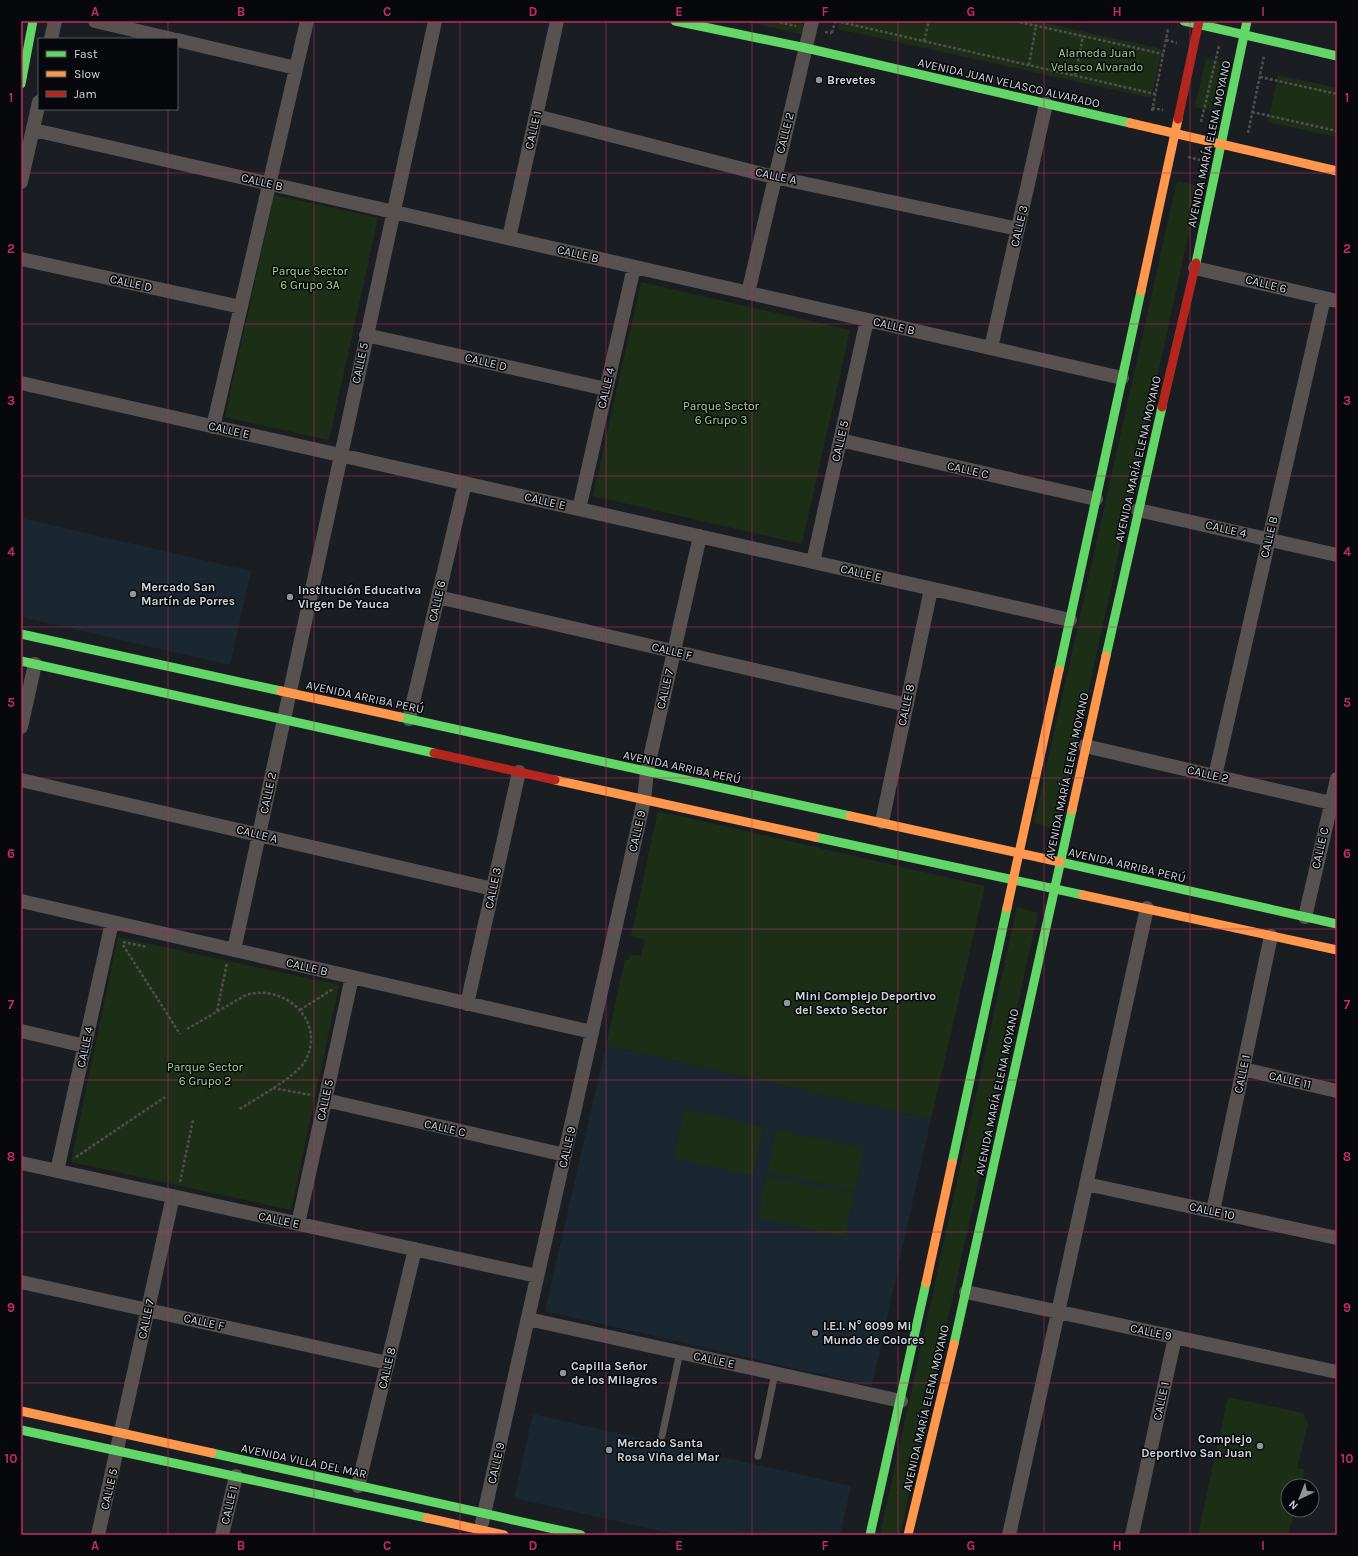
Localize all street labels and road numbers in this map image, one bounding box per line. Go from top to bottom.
street label: AVENIDA JUAN VELASCO ALVARADO [917,55,1102,111]
street label: AVENIDA MARÍA ELENA MOYANO [1183,59,1234,229]
street label: CALLE 1 [522,109,544,151]
street label: CALLE 2 [773,111,797,155]
street label: CALLE A [754,165,798,187]
street label: CALLE B [240,170,284,194]
street label: CALLE 3 [1007,204,1031,248]
street label: CALLE B [556,242,600,266]
street label: CALLE D [109,272,154,294]
street label: CALLE 6 [1244,272,1288,296]
street label: CALLE B [872,314,916,338]
street label: CALLE 5 [349,341,371,385]
street label: CALLE D [463,350,509,374]
street label: CALLE 4 [594,366,618,410]
street label: AVENIDA MARÍA ELENA MOYANO [1111,374,1164,543]
street label: CALLE E [207,418,251,442]
street label: CALLE 5 [828,419,852,463]
street label: CALLE C [946,458,990,482]
street label: CALLE E [523,489,567,513]
street label: CALLE B [1257,515,1281,559]
street label: CALLE 4 [1204,517,1248,541]
street label: CALLE E [839,561,883,585]
street label: CALLE 6 [425,579,449,623]
street label: CALLE F [650,640,694,662]
street label: CALLE 7 [654,667,676,710]
street label: AVENIDA ARRIBA PERÚ [305,677,425,716]
street label: CALLE 8 [895,683,917,727]
street label: AVENIDA MARÍA ELENA MOYANO [1041,691,1092,861]
street label: AVENIDA ARRIBA PERÚ [622,747,742,786]
street label: CALLE 2 [1186,762,1230,786]
street label: CALLE 2 [257,771,279,815]
street label: CALLE 9 [625,809,649,853]
street label: CALLE A [235,822,279,846]
street label: CALLE C [1308,826,1332,870]
street label: AVENIDA ARRIBA PERÚ [1067,844,1187,885]
street label: CALLE 3 [482,866,504,910]
street label: CALLE B [285,955,329,979]
street label: AVENIDA MARÍA ELENA MOYANO [971,1007,1022,1177]
street label: CALLE 4 [74,1025,96,1069]
street label: CALLE 1 [1231,1053,1253,1095]
street label: CALLE 11 [1267,1068,1313,1092]
street label: CALLE 5 [314,1078,336,1122]
street label: CALLE C [423,1116,467,1140]
street label: CALLE 9 [555,1125,579,1169]
street label: CALLE 10 [1188,1199,1236,1223]
street label: CALLE E [257,1209,301,1231]
street label: CALLE 7 [135,1297,157,1340]
street label: CALLE F [182,1311,226,1333]
street label: CALLE 9 [1129,1321,1173,1343]
street label: AVENIDA MARÍA ELENA MOYANO [899,1323,952,1492]
street label: CALLE 8 [375,1346,399,1390]
street label: CALLE E [692,1349,736,1371]
street label: CALLE 1 [1150,1380,1172,1422]
street label: AVENIDA VILLA DEL MAR [240,1441,368,1481]
street label: CALLE 9 [484,1441,508,1485]
street label: CALLE 5 [97,1467,121,1511]
street label: CALLE 1 [218,1484,240,1526]

